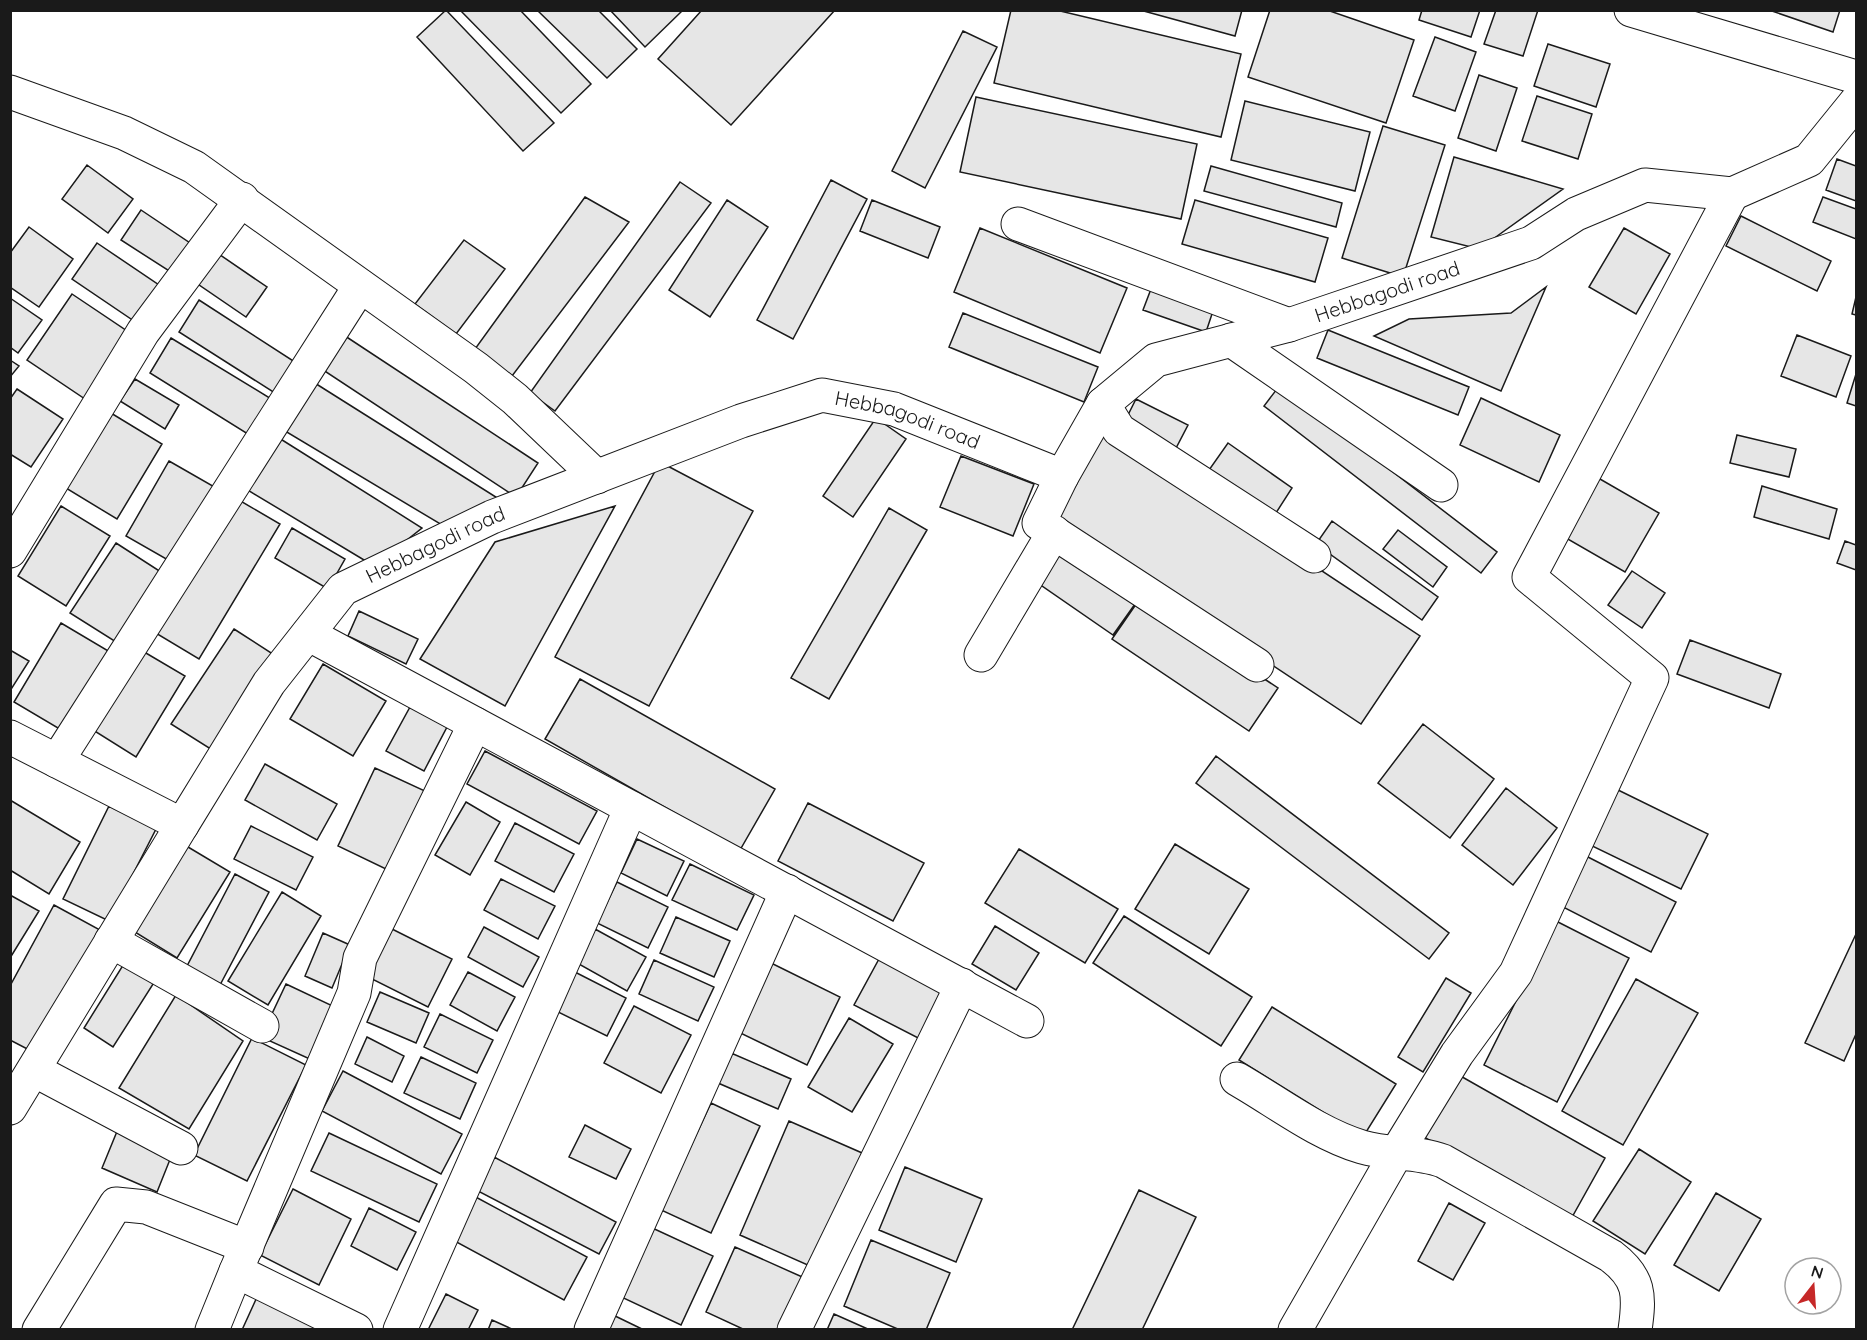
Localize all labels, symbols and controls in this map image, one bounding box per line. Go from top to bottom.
street label: Hebbagodi road [1311,255,1463,327]
street label: Hebbagodi road [833,385,984,454]
street label: Hebbagodi road [361,500,508,588]
north arrow [1783,1256,1843,1316]
text: N [1809,1260,1826,1283]

